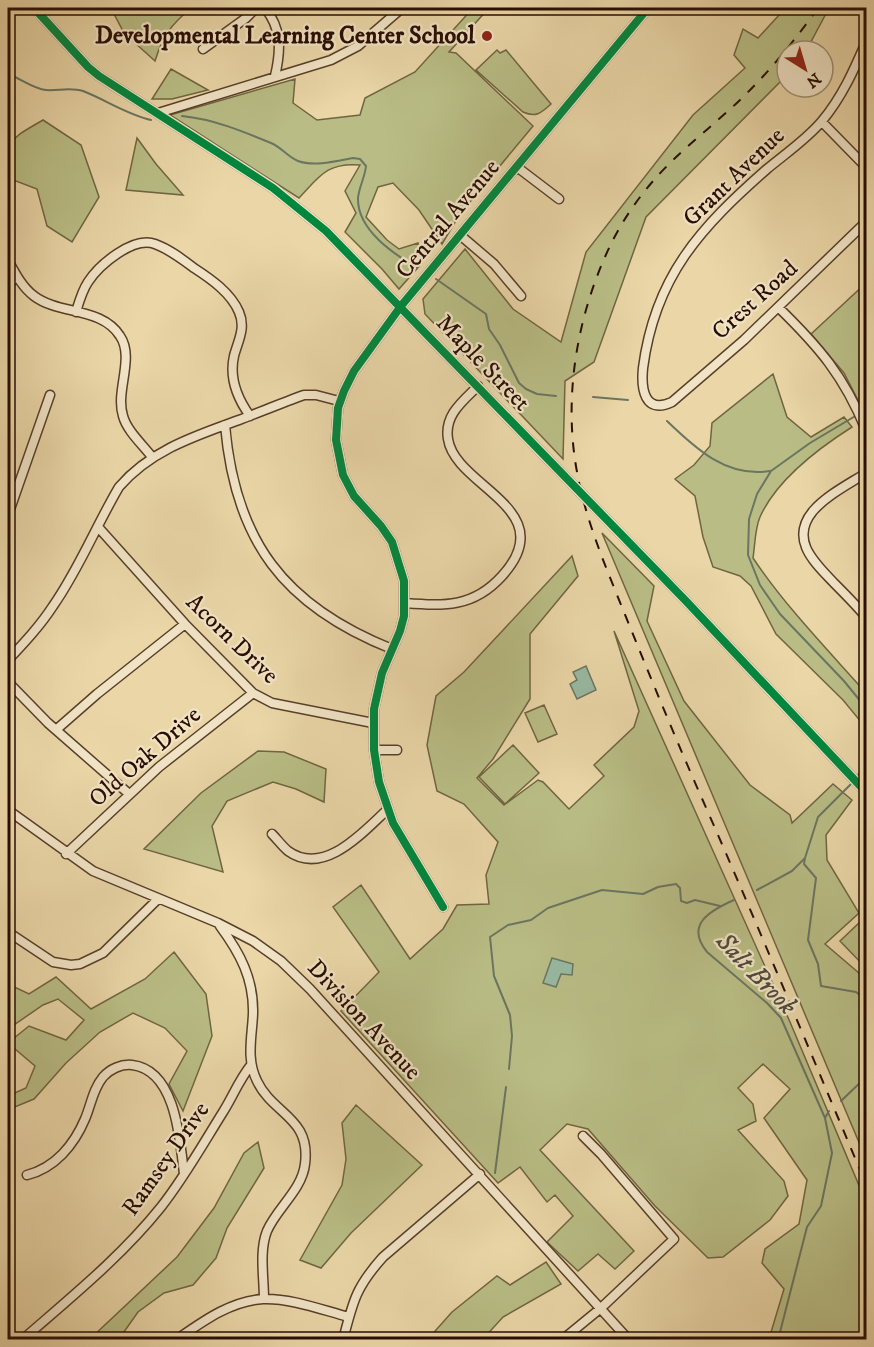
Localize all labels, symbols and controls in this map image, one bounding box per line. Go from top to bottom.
place label: Developmental Learning Center School [95,21,476,51]
marker: Developmental Learning Center School [480,29,494,43]
north arrow [775,39,835,99]
text: N [802,68,825,92]
street label: Grant Avenue [677,121,791,233]
street label: Central Avenue [389,153,507,285]
street label: Crest Road [706,254,804,346]
street label: Maple Street [429,308,537,418]
street label: Acorn Drive [179,587,285,691]
street label: Old Oak Drive [83,700,207,814]
water label: Salt Brook [708,925,804,1022]
street label: Division Avenue [301,954,427,1086]
street label: Ramsey Drive [116,1096,216,1222]

